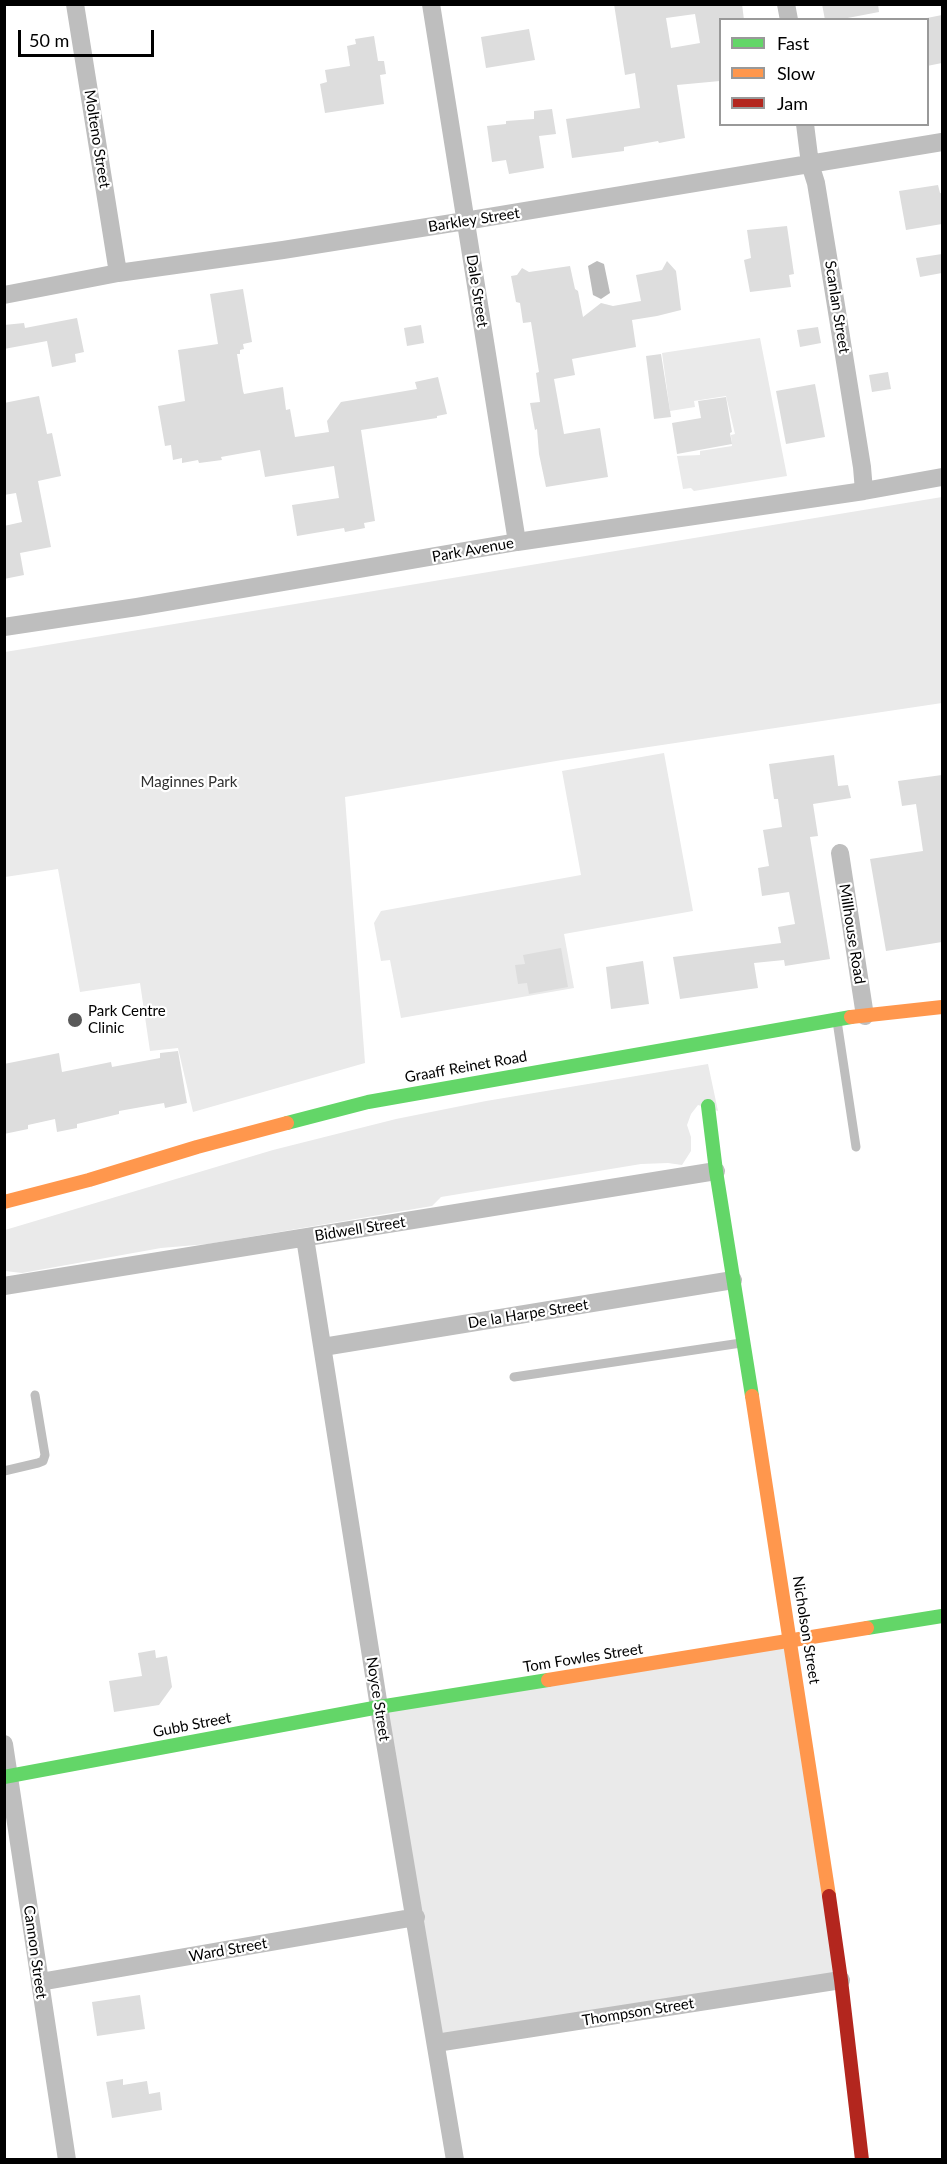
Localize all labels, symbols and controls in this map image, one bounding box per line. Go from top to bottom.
scale bar [21,18,158,56]
legend [719,18,929,126]
text: 50 m [29,29,69,51]
text: Fast [777,32,809,54]
text: Slow [777,62,815,84]
street label: Molteno Street [80,89,114,189]
text: Jam [777,92,808,114]
street label: Barkley Street [427,204,521,236]
street label: Dale Street [462,253,492,329]
street label: Scanlan Street [821,259,853,355]
street label: Park Avenue [431,534,515,566]
park label: Maginnes Park [141,773,237,791]
street label: Millhouse Road [835,883,869,985]
place label: Park Centre Clinic [88,1002,166,1037]
marker: Park Centre Clinic [66,1011,84,1029]
street label: Graaff Reinet Road [403,1047,529,1087]
street label: Bidwell Street [313,1213,407,1245]
street label: De la Harpe Street [466,1296,590,1332]
street label: Nicholson Street [789,1575,823,1685]
street label: Tom Fowles Street [522,1640,644,1676]
street label: Noyce Street [362,1655,394,1743]
street label: Gubb Street [151,1709,233,1741]
street label: Cannon Street [20,1904,50,2000]
street label: Ward Street [188,1934,268,1966]
street label: Thompson Street [581,1994,695,2030]

